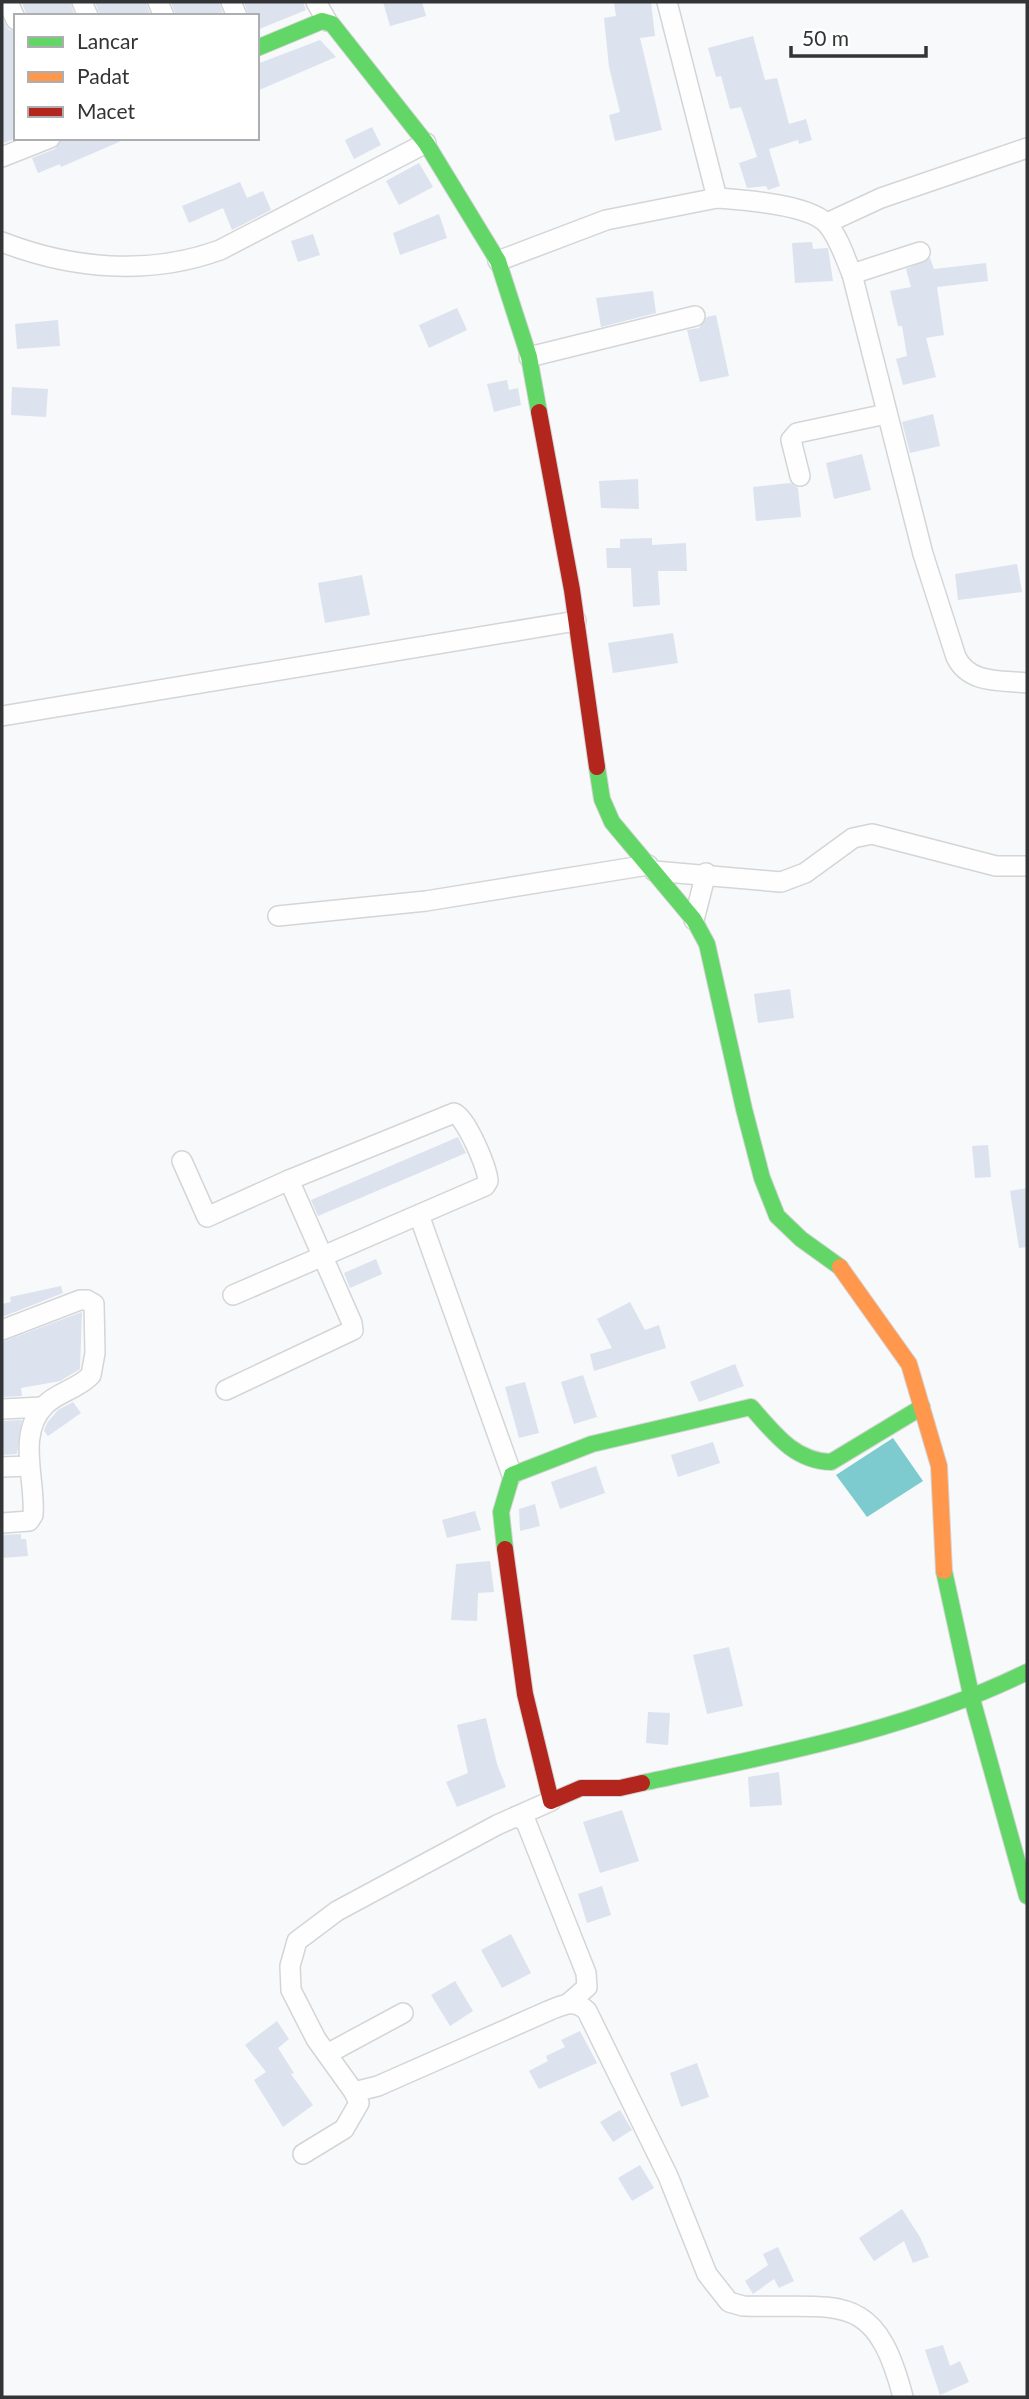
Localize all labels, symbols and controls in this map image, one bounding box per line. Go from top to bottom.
legend [14,14,259,140]
scale bar [791,14,926,58]
text: 50 m [802,25,849,50]
text: Lancar [77,28,138,53]
text: Padat [77,63,130,88]
text: Macet [77,98,135,123]

